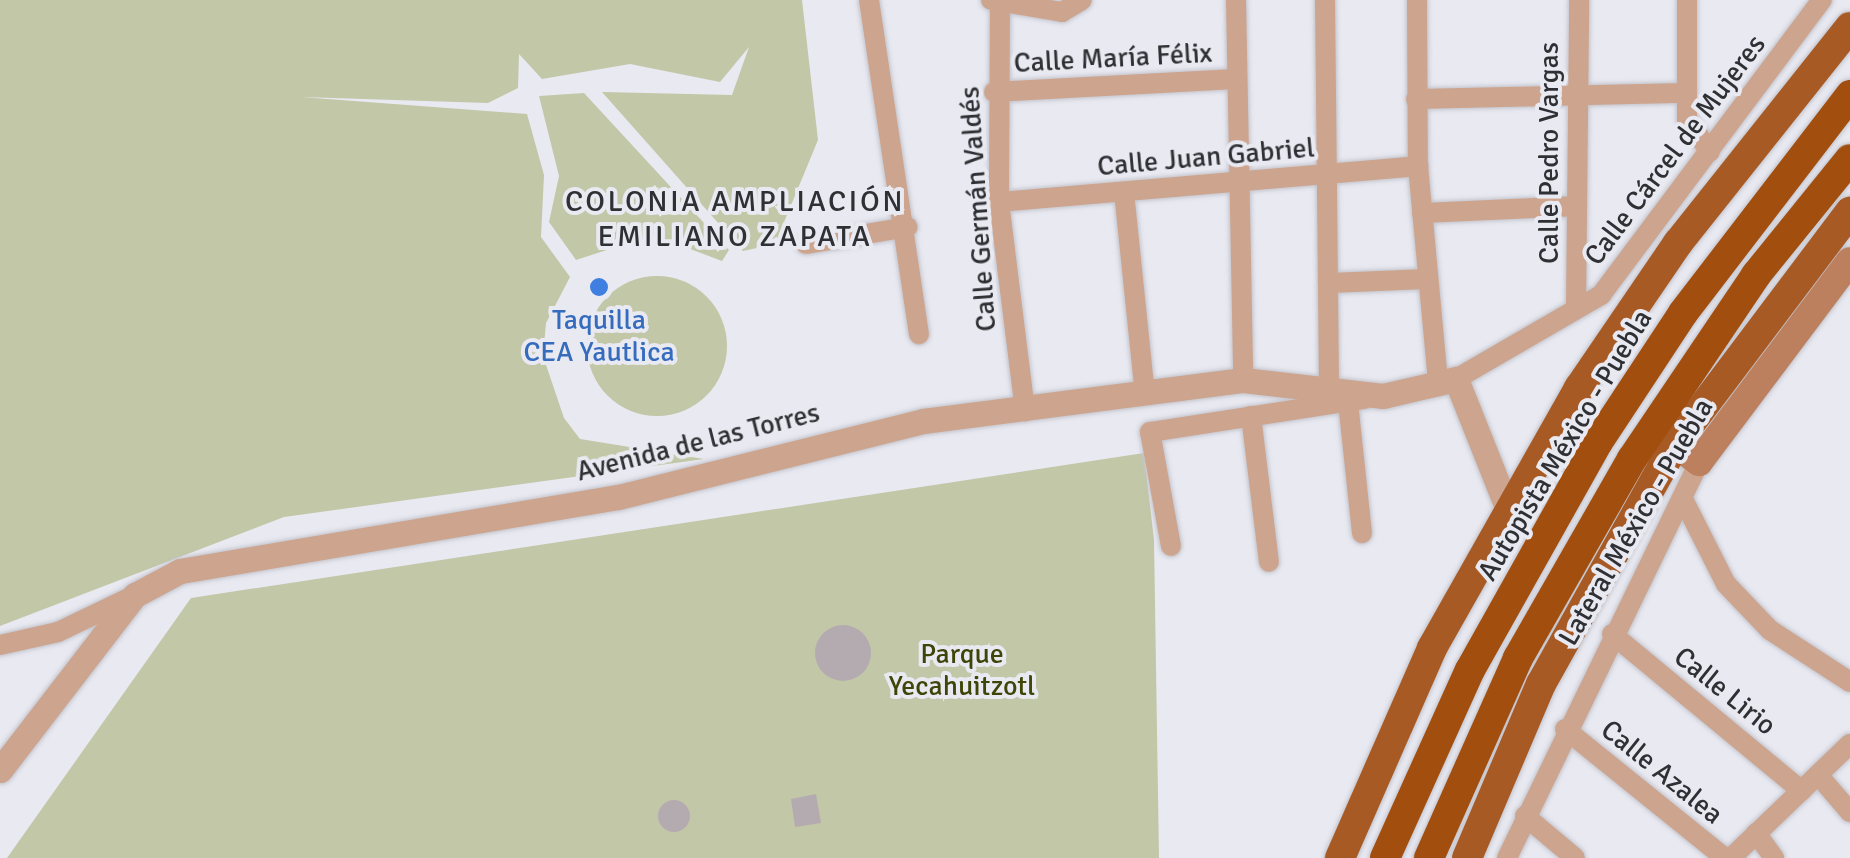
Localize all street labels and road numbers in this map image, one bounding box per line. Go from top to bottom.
street label: Calle Cárcel de Mujeres [1577,28,1773,272]
street label: Calle María Félix [1013,36,1213,80]
street label: Calle Pedro Vargas [1532,42,1566,264]
street label: Calle Germán Valdés [953,85,1003,333]
street label: Calle Juan Gabriel [1096,131,1316,183]
street label: Autopista México - Puebla [1471,303,1659,587]
street label: Lateral México - Puebla [1552,393,1720,651]
street label: Avenida de las Torres [573,396,823,488]
street label: Calle Lirio [1667,640,1783,742]
street label: Calle Azalea [1594,713,1730,831]

